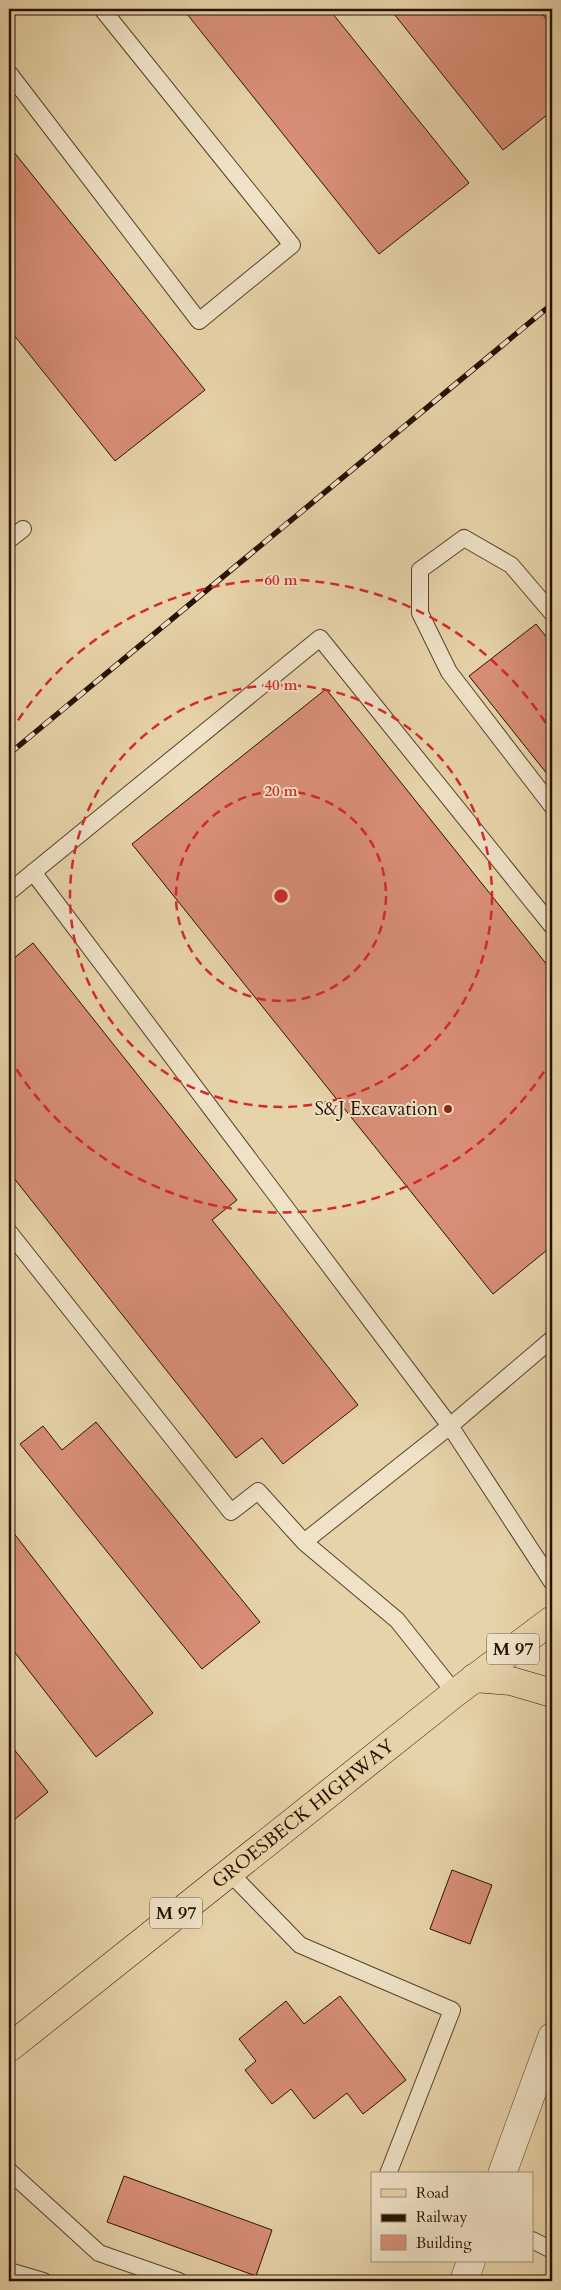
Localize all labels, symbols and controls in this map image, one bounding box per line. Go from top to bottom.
text: 60 m [264,570,298,590]
text: 40 m [264,675,298,695]
text: 20 m [264,781,298,801]
centre of rings [272,887,290,905]
place label: S&J Excavation [315,1096,438,1122]
marker: S&J Excavation [442,1103,454,1115]
road number: M 97 [487,1634,539,1665]
street label: GROESBECK HIGHWAY [207,1733,400,1895]
road number: M 97 [150,1898,202,1929]
legend [371,2172,534,2262]
text: Road [416,2183,449,2203]
text: Railway [416,2207,467,2227]
text: Building [416,2233,472,2253]

